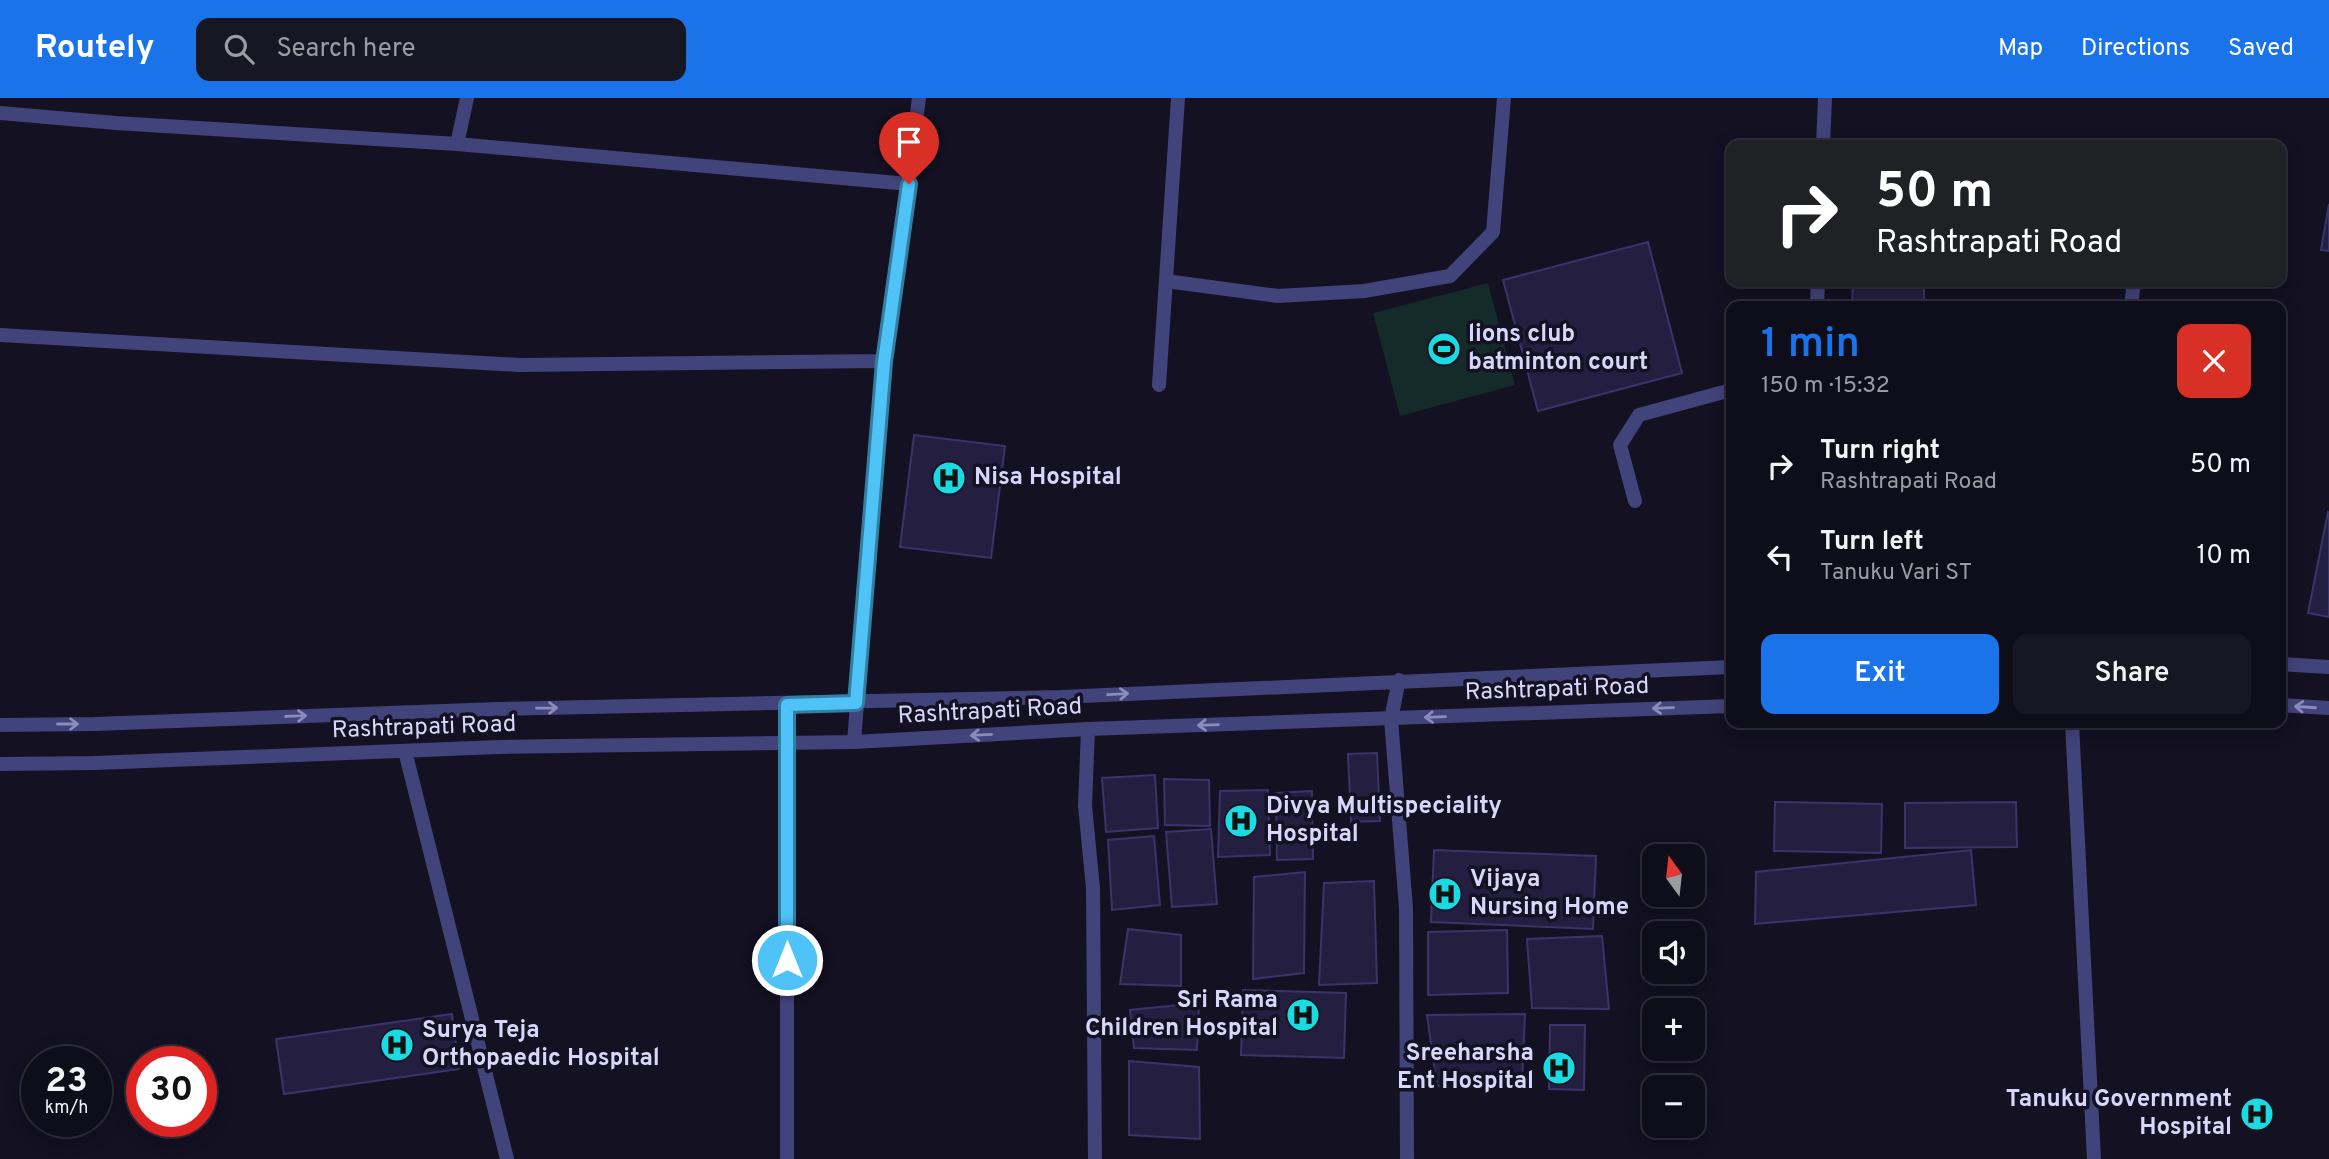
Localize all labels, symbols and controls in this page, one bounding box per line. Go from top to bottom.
search box [196,18,686,81]
text: Routely [35,28,154,70]
icon: search [220,30,258,68]
text: Search here [276,33,415,66]
text: Map [1998,34,2043,64]
text: Directions [2081,34,2190,64]
text: Saved [2228,34,2294,64]
pin [879,112,939,184]
icon: arrive [890,123,928,161]
text: 50 m [1876,163,1993,225]
icon: right [1761,168,1852,259]
text: Rashtrapati Road [1876,224,2122,264]
text: 1 min [1761,319,1860,372]
place label: lions club batminton court [1468,320,1648,378]
button: close [2177,324,2251,398]
sports icon: lions club batminton court [1425,330,1463,368]
text: 150 m · 15:32 [1761,372,1890,401]
text: Turn right [1820,435,1940,468]
icon: right [1761,447,1799,485]
text: 50 m [2190,449,2251,482]
hospital icon: Nisa Hospital [930,459,968,497]
place label: Nisa Hospital [974,463,1122,493]
text: Rashtrapati Road [1820,468,1997,497]
text: Turn left [1820,526,1924,559]
icon: left [1761,538,1799,576]
text: 10 m [2196,540,2251,573]
text: Tanuku Vari ST [1820,559,1972,588]
button: Exit [1761,634,1999,714]
button: Share [2013,634,2251,714]
street label: Rashtrapati Road [1464,672,1650,708]
one-way arrow [1106,688,1129,701]
street label: Rashtrapati Road [897,692,1083,732]
one-way arrow [2293,700,2316,713]
one-way arrow [536,701,559,715]
one-way arrow [1651,701,1674,715]
one-way arrow [284,710,307,723]
street label: Rashtrapati Road [331,710,517,746]
one-way arrow [1424,711,1447,724]
one-way arrow [56,717,79,731]
one-way arrow [1197,719,1220,732]
one-way arrow [969,728,992,741]
place label: Divya Multispeciality Hospital [1266,792,1502,850]
hospital icon: Divya Multispeciality Hospital [1222,802,1260,840]
north arrow [1642,844,1704,906]
map controls [1642,844,1705,1138]
place label: Vijaya Nursing Home [1470,865,1629,923]
hospital icon: Vijaya Nursing Home [1426,875,1464,913]
button: sound [1642,921,1705,984]
position arrow [750,923,824,997]
place label: Sri Rama Children Hospital [1085,986,1278,1044]
hospital icon: Sri Rama Children Hospital [1284,996,1322,1034]
button: + [1642,998,1705,1061]
place label: Surya Teja Orthopaedic Hospital [422,1016,660,1074]
hospital icon: Surya Teja Orthopaedic Hospital [378,1026,416,1064]
place label: Sreeharsha Ent Hospital [1397,1039,1534,1097]
speed limit sign: 30 [126,1046,217,1137]
hospital icon: Sreeharsha Ent Hospital [1540,1049,1578,1087]
text: 23 [45,1060,88,1104]
button: − [1642,1075,1705,1138]
place label: Tanuku Government Hospital [2006,1085,2232,1143]
hospital icon: Tanuku Government Hospital [2238,1095,2276,1133]
text: km/h [45,1097,88,1120]

